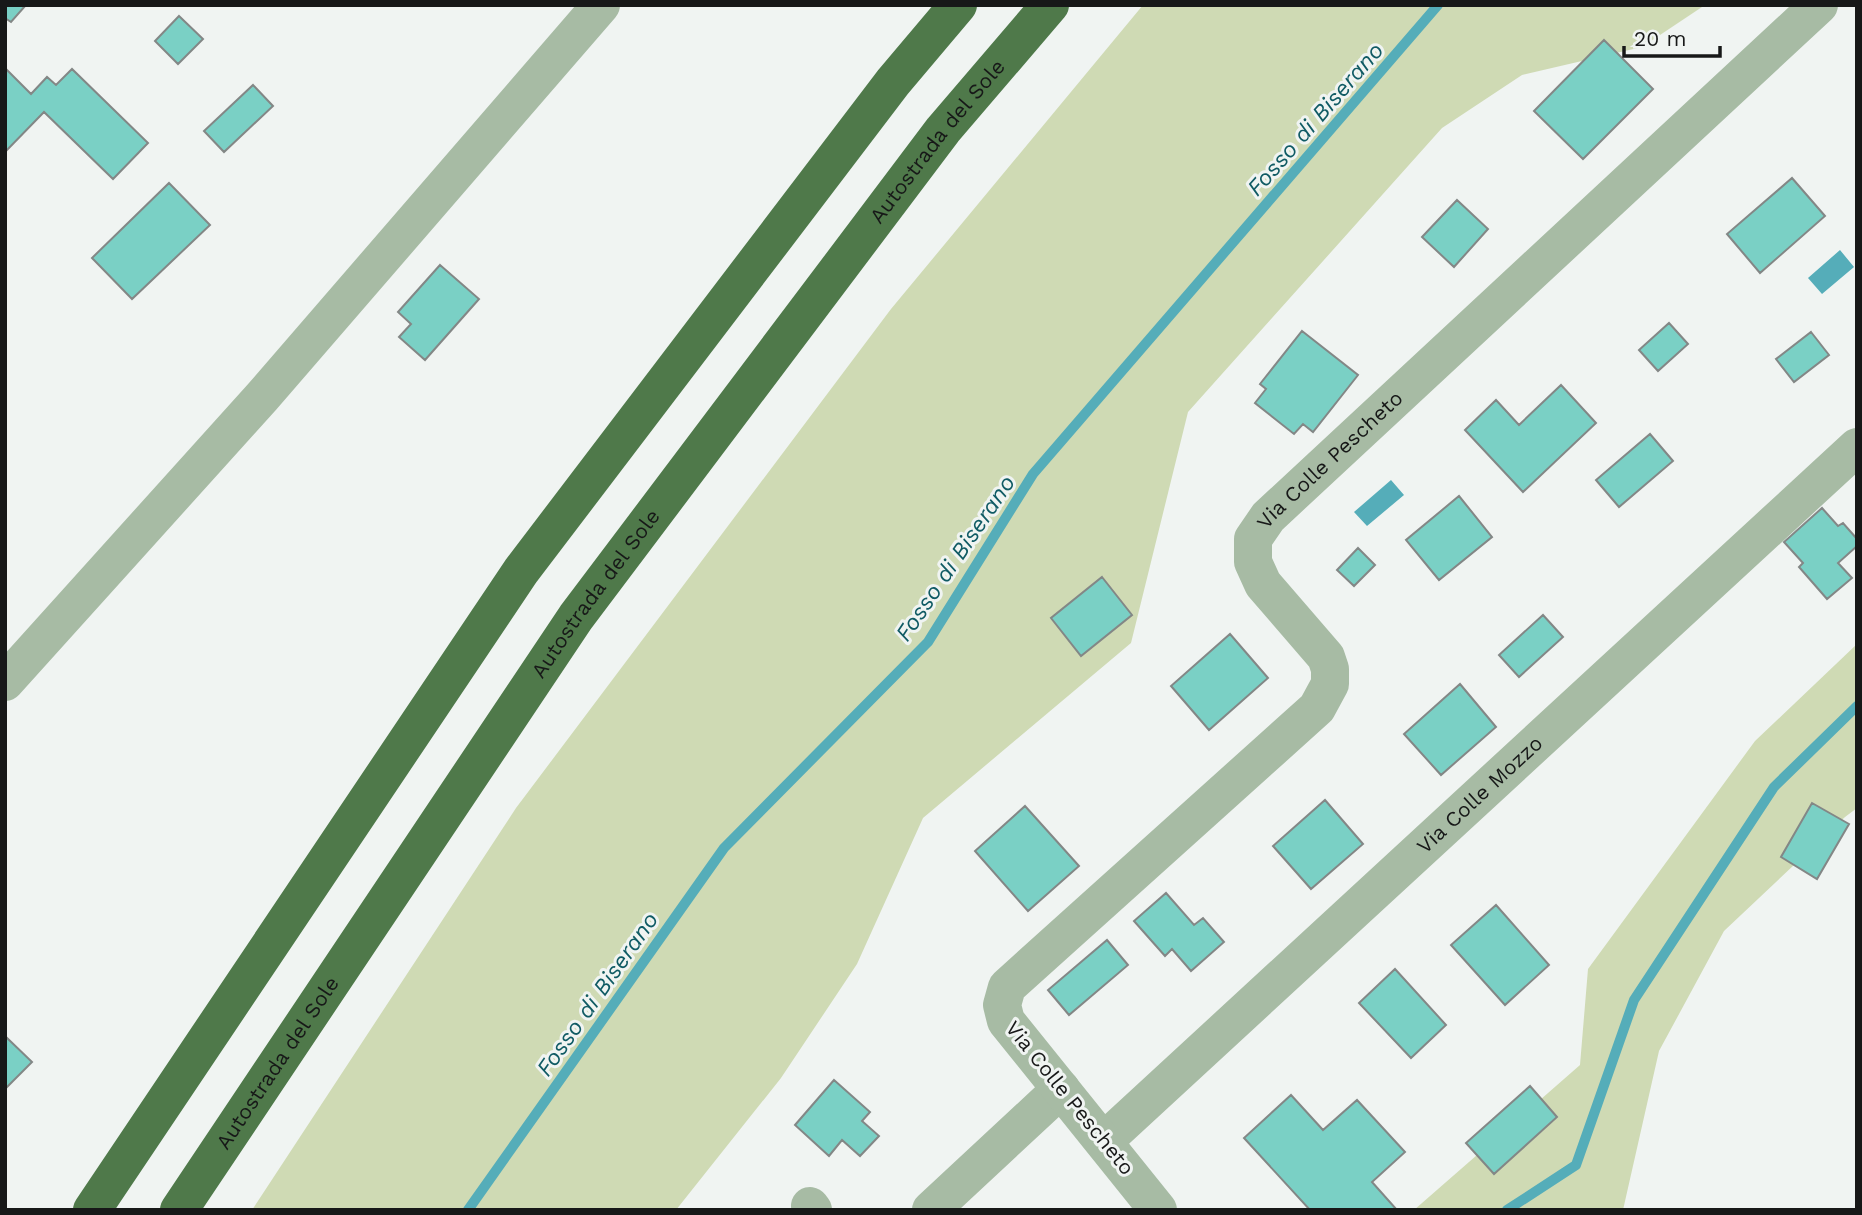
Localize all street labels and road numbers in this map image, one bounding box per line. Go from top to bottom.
street label: Autostrada del Sole [864,54,1010,228]
street label: Via Colle Pescheto [1251,385,1408,533]
street label: Autostrada del Sole [526,504,665,683]
street label: Via Colle Mozzo [1411,730,1547,858]
street label: Autostrada del Sole [210,971,344,1154]
street label: Via Colle Pescheto [1001,1016,1140,1180]

